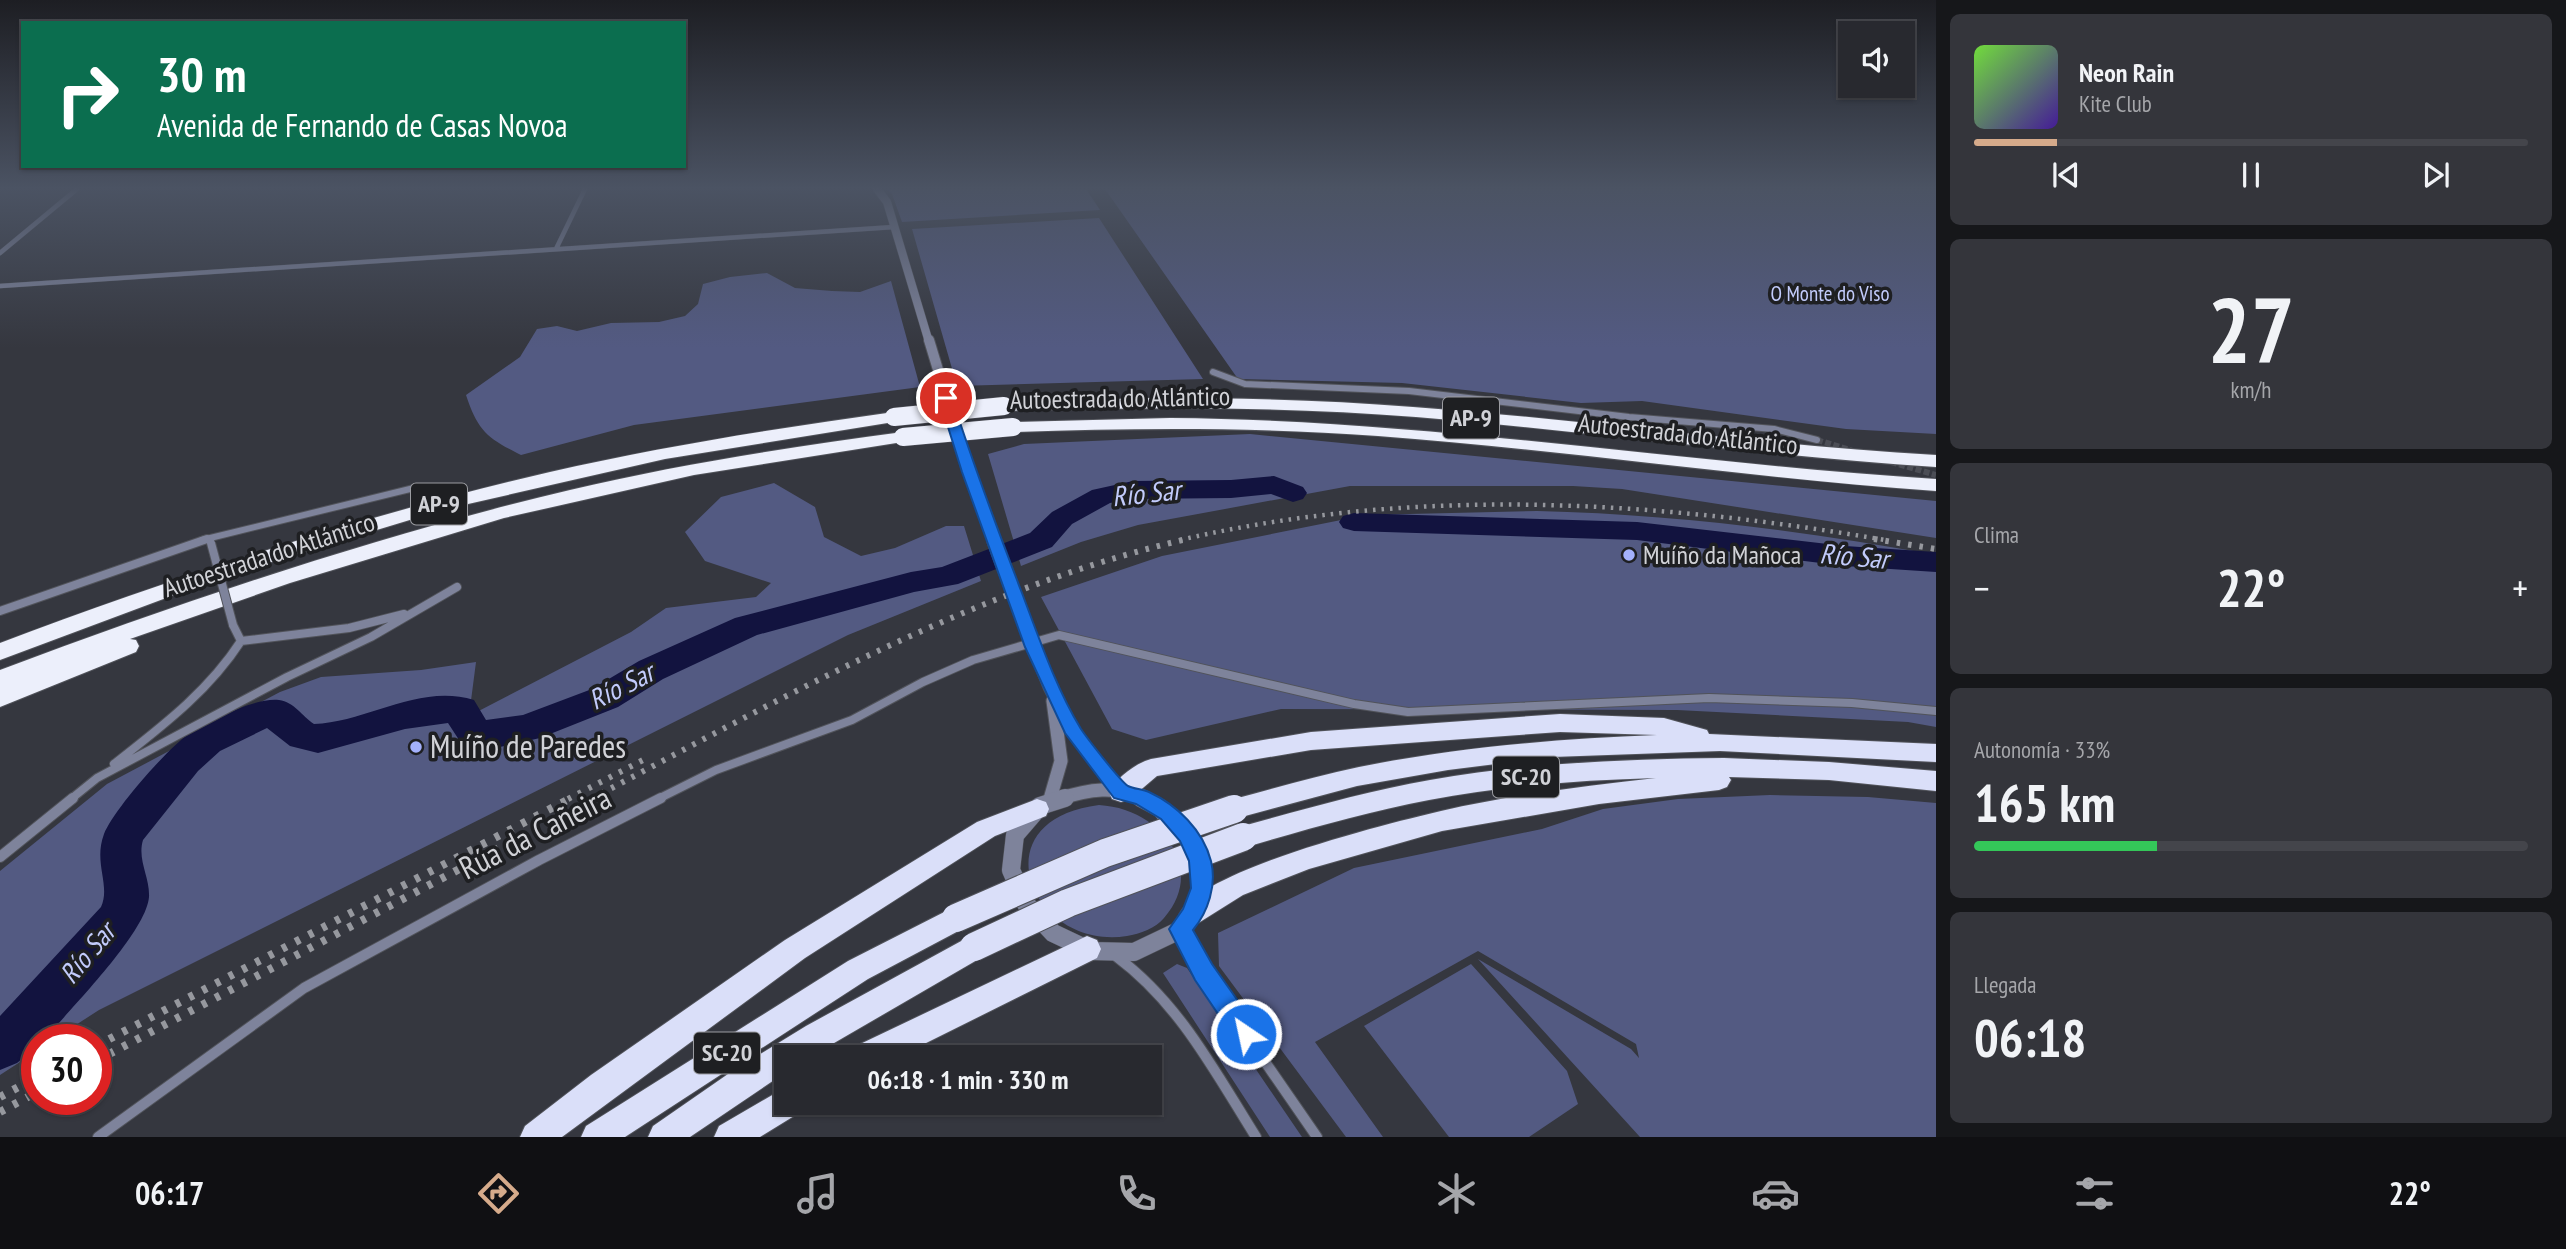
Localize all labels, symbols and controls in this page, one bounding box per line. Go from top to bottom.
map controls [1838,21,1915,98]
button: sound [1838,21,1915,98]
text: 30 m [157,42,246,106]
icon: right [42,49,133,140]
text: Neon Rain [2079,56,2174,89]
text: Kite Club [2079,89,2152,118]
text: Avenida de Fernando de Casas Novoa [157,104,568,146]
icon: previous [2047,156,2085,194]
icon: pause [2232,156,2270,194]
icon: next [2417,156,2455,194]
text: 27 [2208,270,2295,388]
park label: O Monte do Viso [1771,280,1889,307]
pin [916,368,976,428]
text: km/h [2231,375,2271,404]
icon: arrive [927,379,965,417]
street label: Autoestrada do Atlántico [1010,379,1230,416]
road number: AP-9 [1443,398,1499,438]
street label: Autoestrada do Atlántico [1577,406,1799,461]
water label: Río Sar [1110,470,1186,514]
road number: AP-9 [411,484,467,524]
street label: Autoestrada do Atlántico [159,505,379,604]
text: Clima [1974,520,2019,549]
water label: Río Sar [1818,534,1894,577]
place label: Muíño da Mañoca [1643,538,1801,571]
marker: Muíño da Mañoca [1621,547,1637,563]
text: 22° [2217,554,2285,621]
text: − [1974,563,1990,612]
text: + [2512,563,2528,612]
water label: Río Sar [582,652,664,718]
place label: Muíño de Paredes [430,725,626,767]
text: Autonomía · 33% [1974,735,2110,764]
marker: Muíño de Paredes [408,739,424,755]
road number: SC-20 [1493,756,1559,798]
text: 165 km [1974,769,2115,836]
street label: Rúa da Cañeira [451,776,618,888]
water label: Río Sar [50,911,126,991]
text: Llegada [1974,970,2037,999]
position arrow [1209,997,1283,1071]
text: 06:18 [1974,1004,2086,1071]
speed limit sign: 30 [21,1024,112,1115]
road number: SC-20 [694,1032,760,1073]
text: 06:18 · 1 min · 330 m [868,1063,1068,1096]
icon: directions [474,1169,523,1218]
icon: music [793,1169,842,1218]
icon: phone [1112,1169,1161,1218]
icon: climate [1432,1169,1481,1218]
icon: car [1751,1169,1800,1218]
icon: filters [2070,1169,2119,1218]
text: 06:17 [135,1172,204,1214]
text: 22° [2389,1172,2431,1214]

